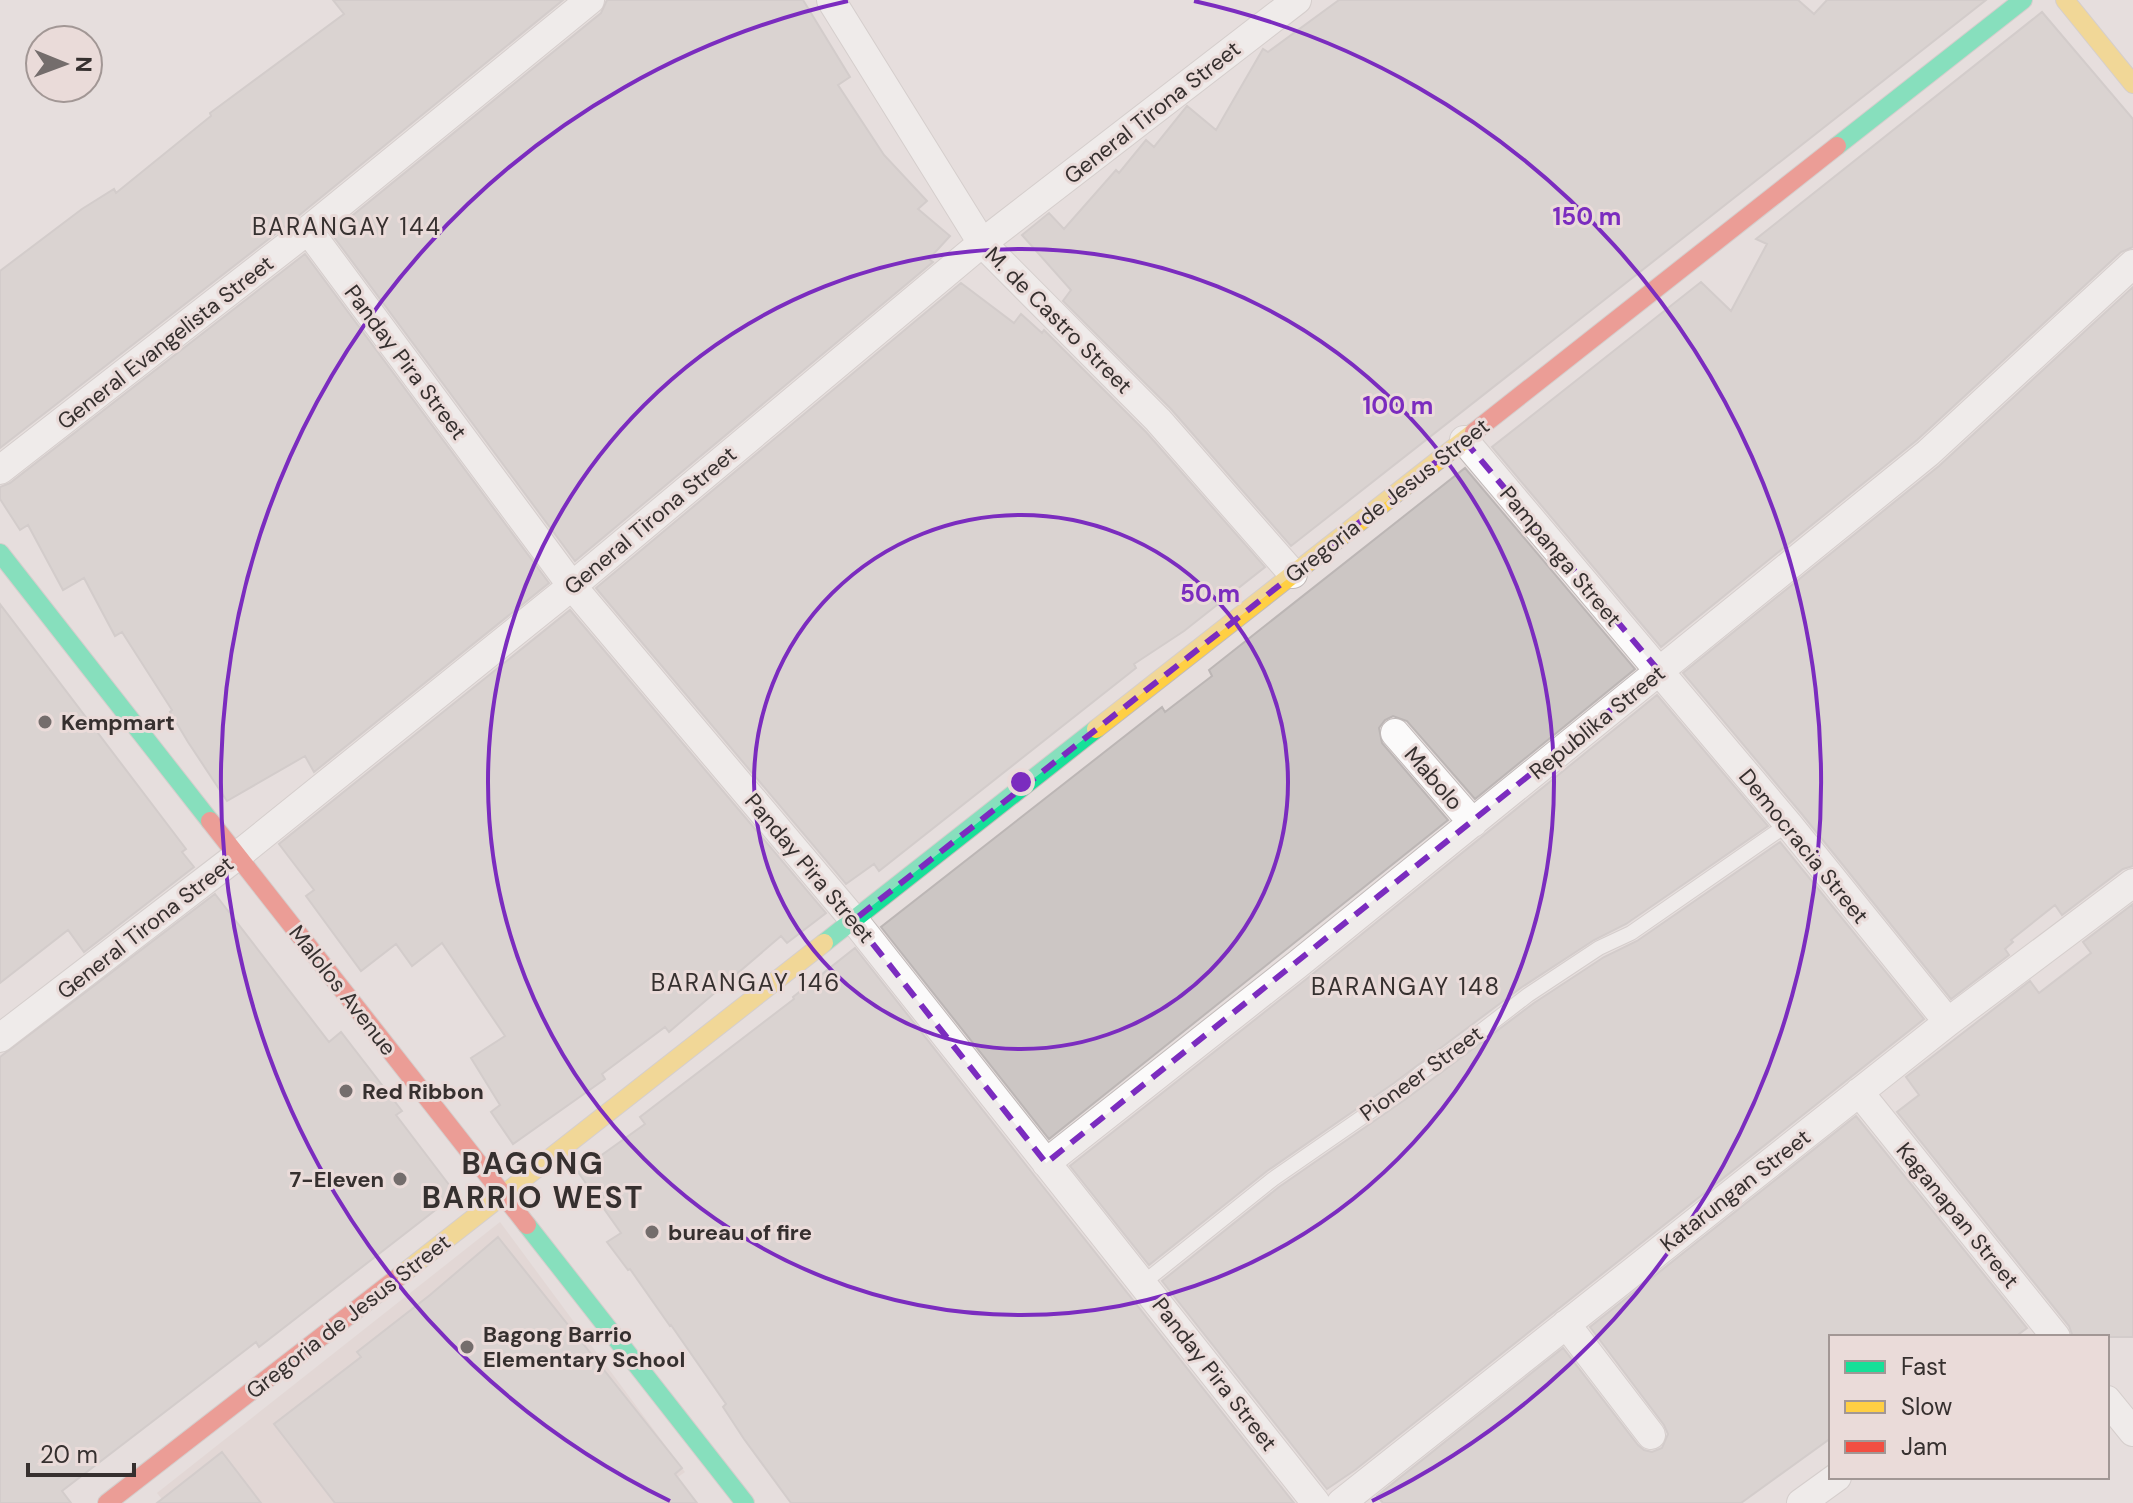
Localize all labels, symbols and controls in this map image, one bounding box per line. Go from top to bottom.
north arrow [24,24,104,104]
street label: General Tirona Street [1058,34,1246,190]
text: N [69,56,98,73]
text: 150 m [1553,201,1621,232]
district label: BARANGAY 144 [252,211,442,242]
street label: M. de Castro Street [979,241,1138,400]
street label: General Evangelista Street [51,249,279,436]
street label: Panday Pira Street [338,279,473,446]
text: 100 m [1363,390,1433,421]
street label: Gregoria de Jesus Street [1279,412,1495,589]
street label: General Tirona Street [558,440,743,601]
street label: Pampanga Street [1493,480,1628,633]
text: 50 m [1180,578,1240,609]
street label: Republika Street [1524,659,1671,786]
place label: Kempmart [61,708,175,737]
marker: Kempmart [36,713,54,731]
street label: Mabolo [1398,740,1469,816]
street label: Democracia Street [1732,763,1875,930]
centre of rings [1007,768,1035,796]
street label: Panday Pira Street [738,787,881,949]
street label: General Tirona Street [51,849,239,1005]
street label: Malolos Avenue [283,919,403,1062]
district label: BARANGAY 146 [651,967,841,998]
district label: BARANGAY 148 [1311,971,1501,1002]
street label: Pioneer Street [1354,1019,1488,1128]
place label: Red Ribbon [362,1077,484,1106]
marker: Red Ribbon [337,1082,355,1100]
street label: Katarungan Street [1654,1123,1816,1258]
street label: Kaganapan Street [1890,1136,2025,1294]
district label: BAGONG BARRIO WEST [422,1144,644,1217]
place label: 7-Eleven [290,1165,384,1194]
marker: 7-Eleven [391,1170,409,1188]
place label: bureau of fire [668,1218,812,1247]
marker: bureau of fire [643,1223,661,1241]
street label: Gregoria de Jesus Street [240,1228,456,1405]
street label: Panday Pira Street [1146,1292,1284,1457]
place label: Bagong Barrio Elementary School [483,1320,685,1374]
legend [1829,1335,2109,1479]
marker: Bagong Barrio Elementary School [458,1338,476,1356]
text: Fast [1901,1351,1947,1382]
text: Slow [1901,1391,1952,1422]
scale bar [28,1427,134,1477]
text: Jam [1901,1431,1947,1462]
text: 20 m [40,1439,98,1470]

